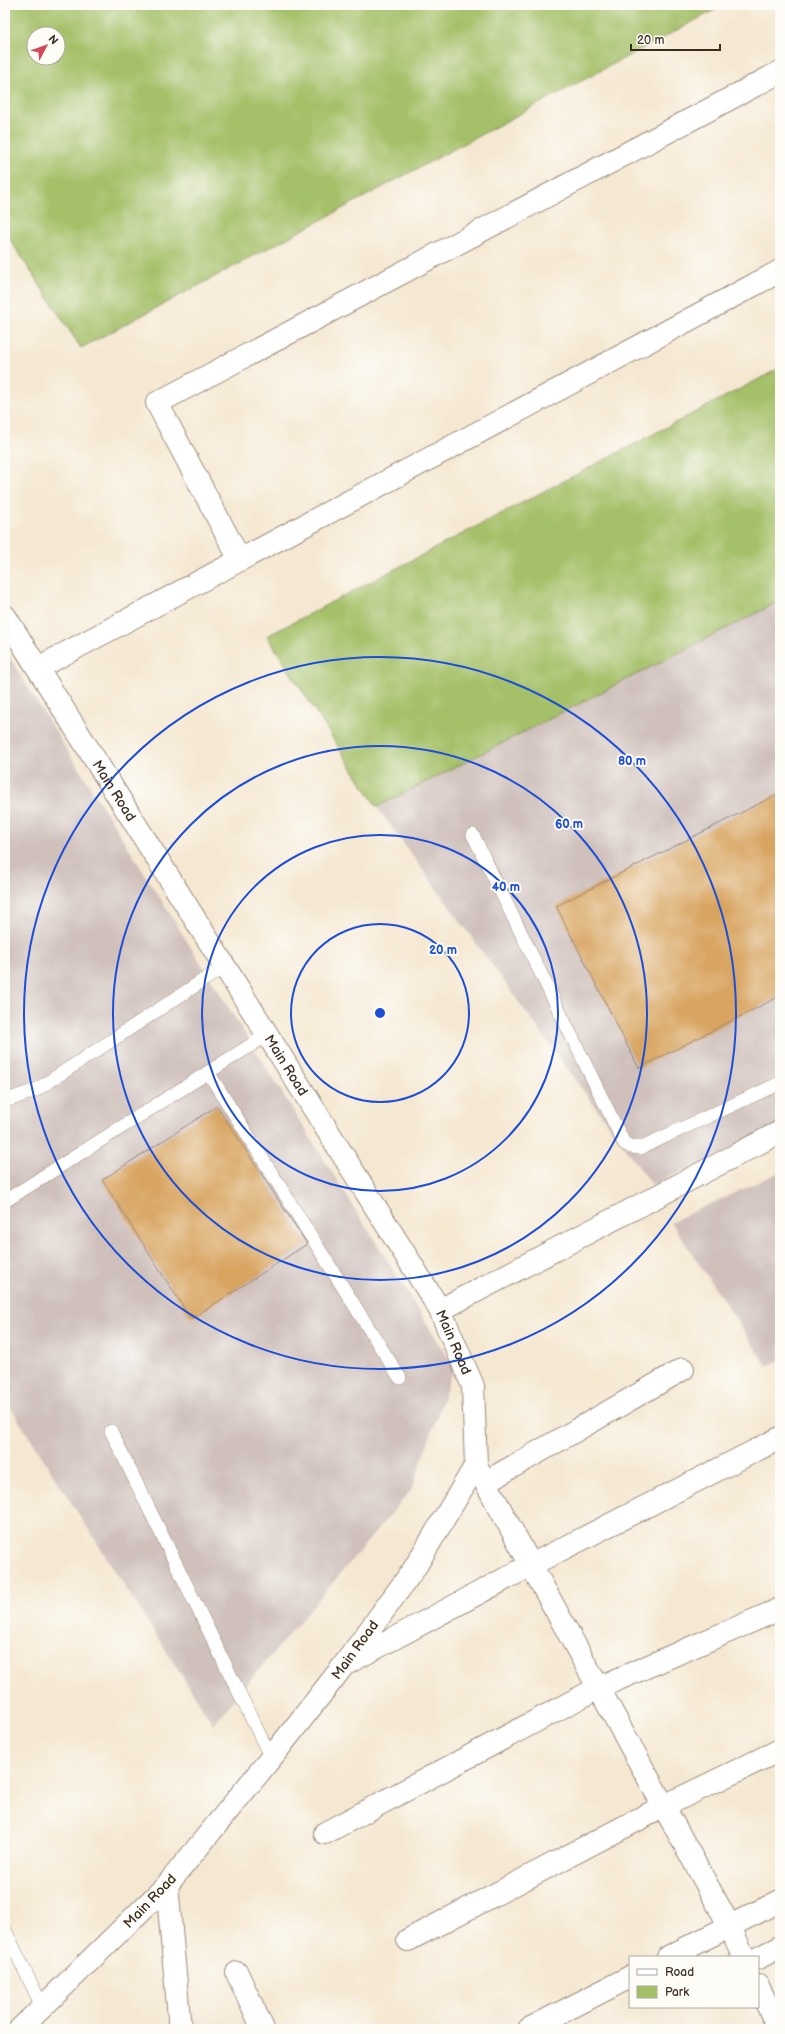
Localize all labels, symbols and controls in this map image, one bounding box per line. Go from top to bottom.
north arrow [26,26,66,66]
scale bar [631,26,720,52]
text: N [46,32,61,47]
text: 20 m [637,33,664,48]
text: 80 m [618,754,646,769]
street label: Main Road [89,757,140,824]
text: 60 m [555,817,583,832]
text: 40 m [492,880,520,895]
text: 20 m [429,943,457,958]
centre of rings [373,1006,387,1020]
street label: Main Road [261,1031,312,1099]
street label: Main Road [432,1307,475,1377]
street label: Main Road [328,1617,382,1683]
street label: Main Road [120,1870,180,1932]
legend [629,1956,759,2008]
text: Road [665,1965,694,1980]
text: Park [665,1985,689,2000]

